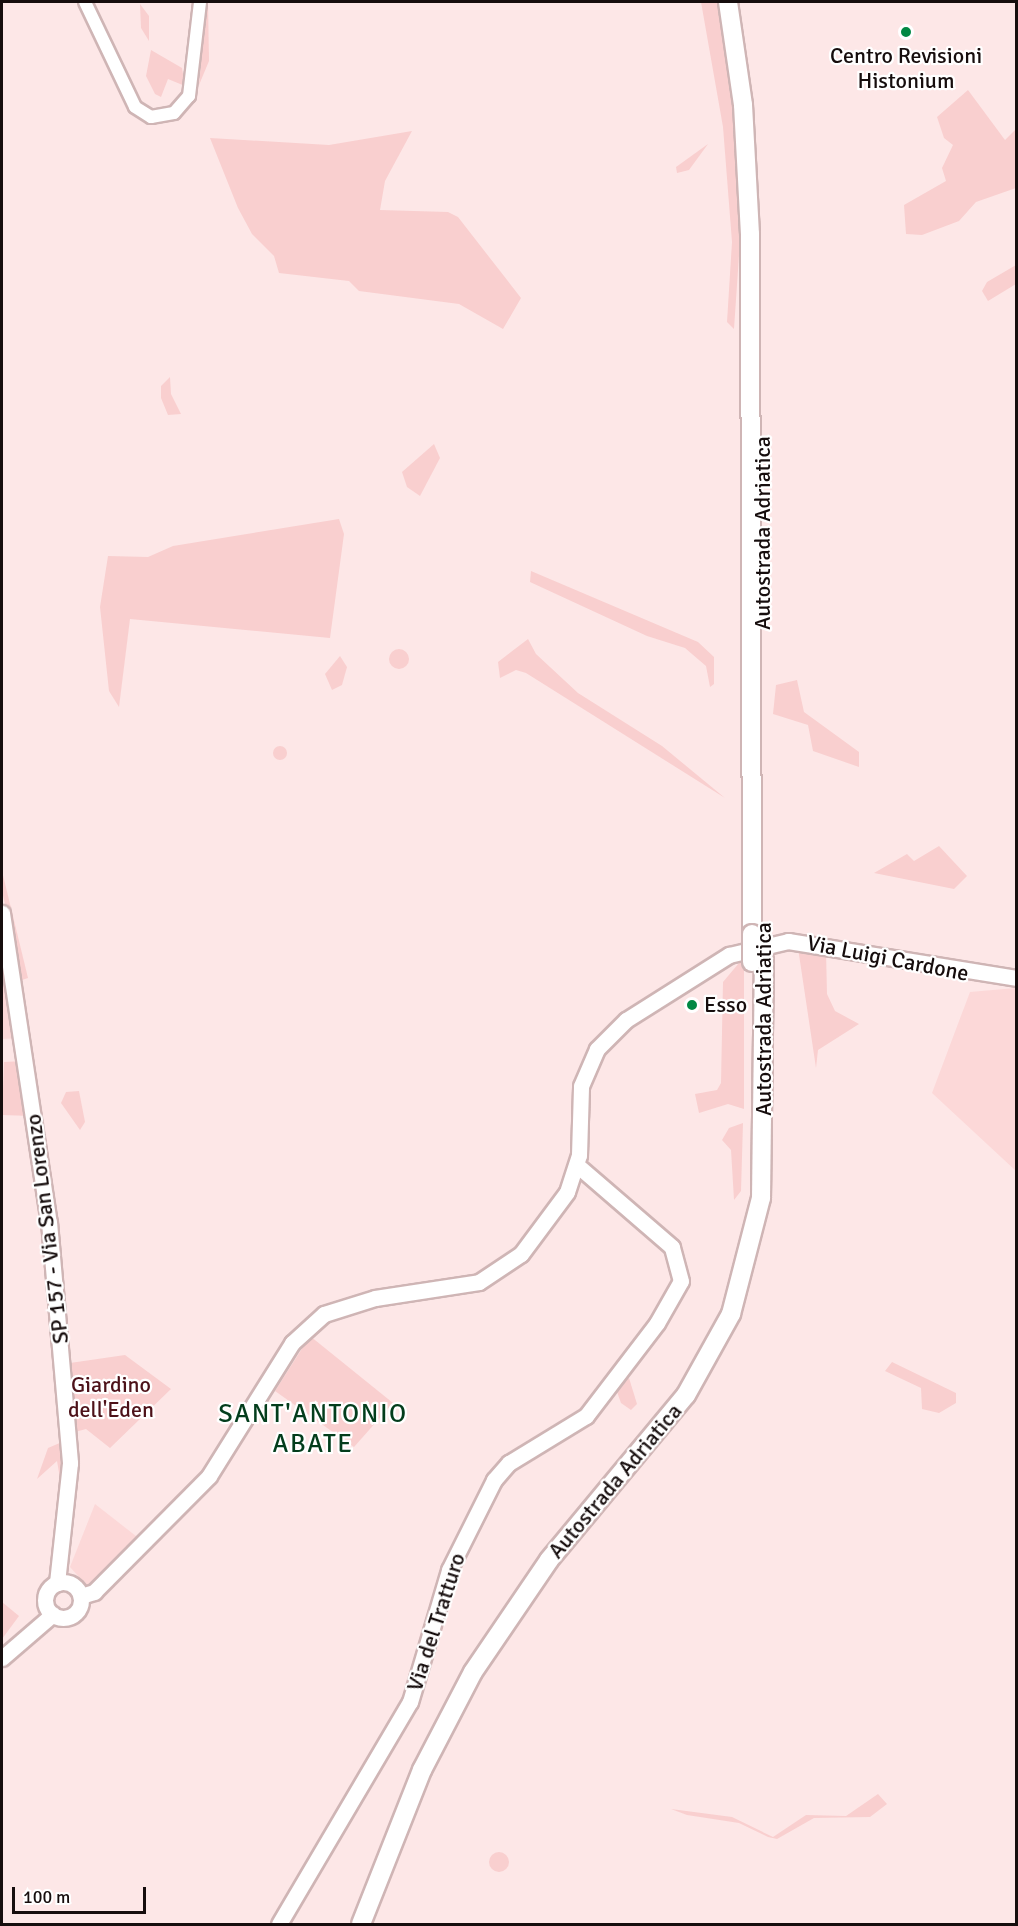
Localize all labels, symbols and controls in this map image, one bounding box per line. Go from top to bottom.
marker: Centro Revisioni Histonium [899,25,913,39]
place label: Centro Revisioni Histonium [830,42,982,94]
street label: Autostrada Adriatica [750,436,776,630]
street label: Autostrada Adriatica [751,922,777,1116]
street label: Via Luigi Cardone [805,929,971,987]
place label: Esso [704,992,747,1018]
marker: Esso [685,998,699,1012]
street label: SP 157 - Via San Lorenzo [20,1113,74,1345]
park label: Giardino dell'Eden [68,1371,154,1422]
street label: Autostrada Adriatica [543,1398,687,1564]
district label: SANT'ANTONIO ABATE [218,1399,408,1460]
street label: Via del Tratturo [401,1550,471,1694]
scale bar [15,1875,148,1913]
text: 100 m [23,1886,70,1908]

